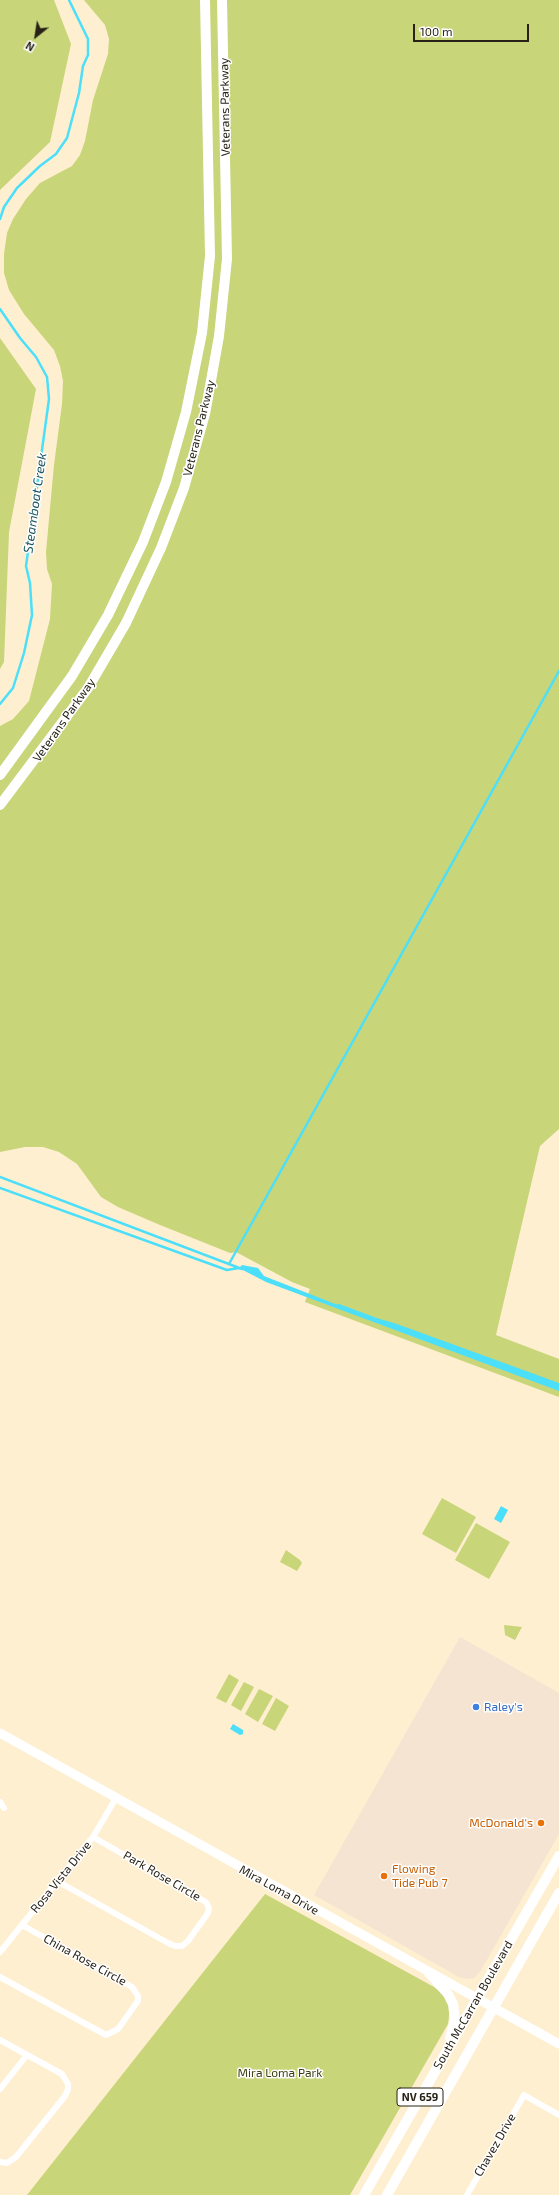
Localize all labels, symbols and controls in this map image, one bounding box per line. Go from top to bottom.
north arrow [16,16,56,56]
scale bar [415,16,531,42]
text: 100 m [420,24,452,38]
text: N [23,39,36,54]
street label: Veterans Parkway [217,57,233,157]
street label: Veterans Parkway [180,378,218,478]
water label: Steamboat Creek [20,452,50,554]
street label: Veterans Parkway [30,675,98,765]
place label: Raley's [484,1700,523,1714]
marker: Raley's [471,1702,481,1712]
place label: McDonald's [469,1816,533,1830]
marker: McDonald's [536,1818,546,1828]
street label: Rosa Vista Drive [28,1838,94,1916]
street label: Park Rose Circle [121,1848,203,1904]
street label: Mira Loma Drive [237,1862,321,1918]
place label: Flowing Tide Pub 7 [392,1862,448,1890]
marker: Flowing Tide Pub 7 [379,1871,389,1881]
street label: China Rose Circle [41,1931,129,1989]
street label: South McCarran Boulevard [430,1938,516,2072]
park label: Mira Loma Park [238,2066,322,2080]
road number: NV 659 [397,2088,443,2106]
street label: Chavez Drive [471,2111,519,2179]

